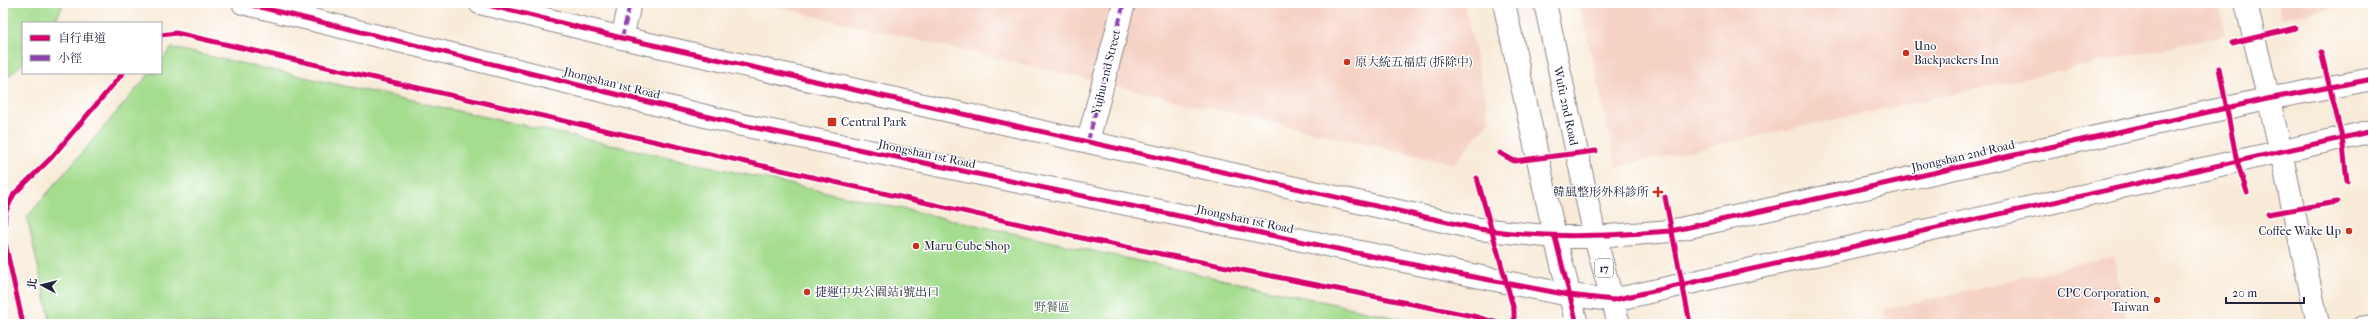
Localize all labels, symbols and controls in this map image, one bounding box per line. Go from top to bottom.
legend [22,22,162,74]
street label: Yujhu 2nd Street [1088,27,1123,117]
text: 自行車道 [58,31,106,45]
place label: Uno Backpackers Inn [1914,39,1999,67]
marker: Uno Backpackers Inn [1901,48,1911,58]
text: 小徑 [58,51,82,65]
place label: 原大統五福店 (拆除中) [1355,55,1472,69]
marker: 原大統五福店 (拆除中) [1342,57,1352,67]
street label: Jhongshan 1st Road [561,64,662,102]
street label: Wufu 2nd Road [1551,64,1581,147]
place label: Central Park [841,115,907,129]
marker: Central Park [826,116,838,128]
street label: Jhongshan 1st Road [876,137,977,171]
street label: Jhongshan 2nd Road [1909,137,2016,175]
place label: 韓風整形外科診所 [1553,185,1649,199]
marker: 韓風整形外科診所 [1652,186,1664,198]
street label: Jhongshan 1st Road [1194,202,1295,236]
place label: Coffee Wake Up [2258,224,2341,238]
marker: Coffee Wake Up [2344,226,2354,236]
place label: Maru Cube Shop [924,239,1011,253]
marker: Maru Cube Shop [911,241,921,251]
road number: 17 [1595,259,1613,277]
north arrow [22,265,62,305]
text: 北 [25,278,40,290]
scale bar [2226,279,2304,305]
place label: 捷運中央公園站1號出口 [815,285,939,299]
place label: CPC Corporation, Taiwan [2057,286,2150,314]
text: 20 m [2232,286,2257,300]
marker: 捷運中央公園站1號出口 [802,287,812,297]
marker: CPC Corporation, Taiwan [2152,295,2162,305]
park label: 野餐區 [1034,300,1070,314]

